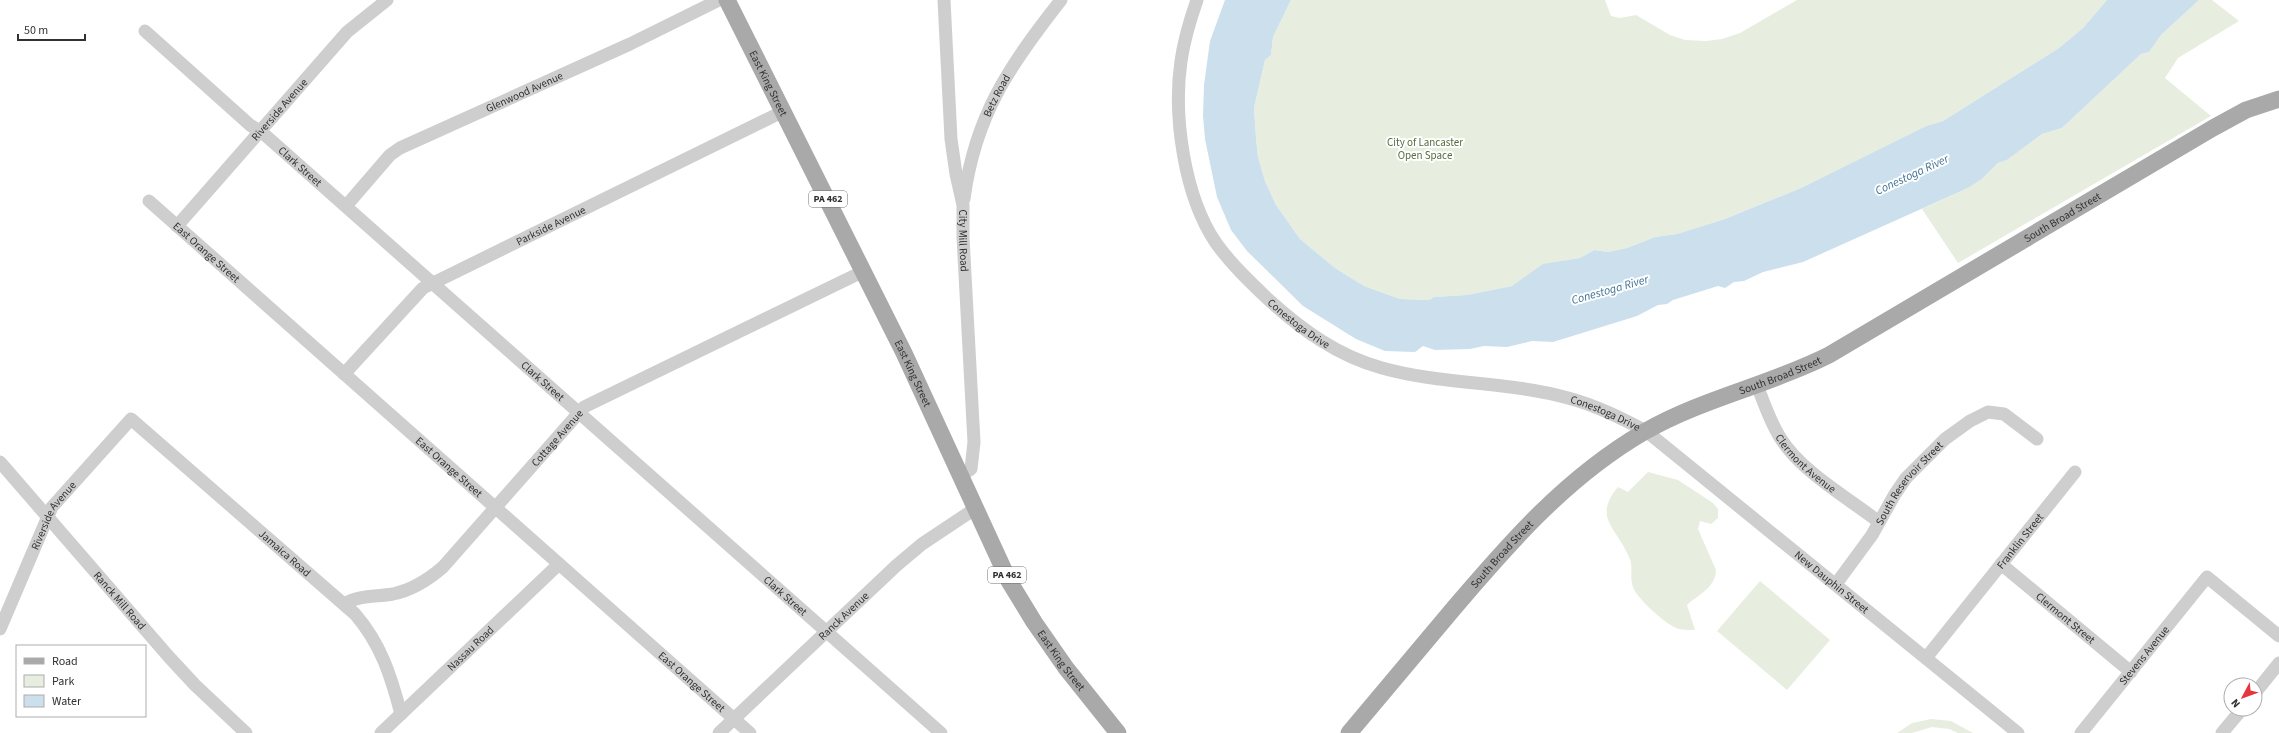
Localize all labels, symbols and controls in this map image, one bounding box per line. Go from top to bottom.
scale bar [18,16,85,42]
text: 50 m [24,22,48,39]
street label: East King Street [746,48,792,119]
street label: Glenwood Avenue [483,68,566,116]
street label: Betz Road [979,71,1014,119]
street label: Riverside Avenue [248,75,311,144]
park label: City of Lancaster Open Space [1387,135,1463,163]
street label: Clark Street [275,143,326,190]
water label: Conestoga River [1872,150,1952,199]
street label: South Broad Street [2021,188,2104,246]
road number: PA 462 [809,191,847,207]
street label: Parkside Avenue [513,202,588,249]
street label: City Mill Road [956,210,972,272]
street label: East Orange Street [170,218,244,286]
water label: Conestoga River [1569,271,1651,309]
street label: Conestoga Drive [1265,295,1333,352]
street label: East King Street [891,337,935,409]
street label: South Broad Street [1737,352,1824,398]
street label: Clark Street [518,357,568,404]
street label: Conestoga Drive [1569,392,1644,435]
street label: Cottage Avenue [528,406,586,470]
street label: Clermont Avenue [1772,431,1840,497]
street label: East Orange Street [413,433,486,501]
street label: South Reservoir Street [1872,438,1946,528]
street label: Riverside Avenue [27,477,80,552]
street label: Franklin Street [1993,510,2047,572]
street label: South Broad Street [1467,517,1537,591]
street label: Jamaica Road [256,526,314,580]
street label: New Dauphin Street [1792,547,1872,617]
road number: PA 462 [988,567,1026,583]
street label: Ranck Mill Road [90,568,149,633]
street label: Clark Street [760,572,811,619]
street label: Ranck Avenue [815,588,872,643]
street label: Clermont Street [2033,589,2099,647]
street label: Nassau Road [444,622,497,674]
street label: Stevens Avenue [2115,622,2173,688]
street label: East King Street [1034,627,1089,694]
legend [16,645,146,717]
street label: East Orange Street [655,648,729,715]
text: Road [52,653,78,670]
text: Park [52,673,74,690]
north arrow [2223,677,2263,717]
text: Water [52,693,82,710]
text: N [2228,696,2244,711]

